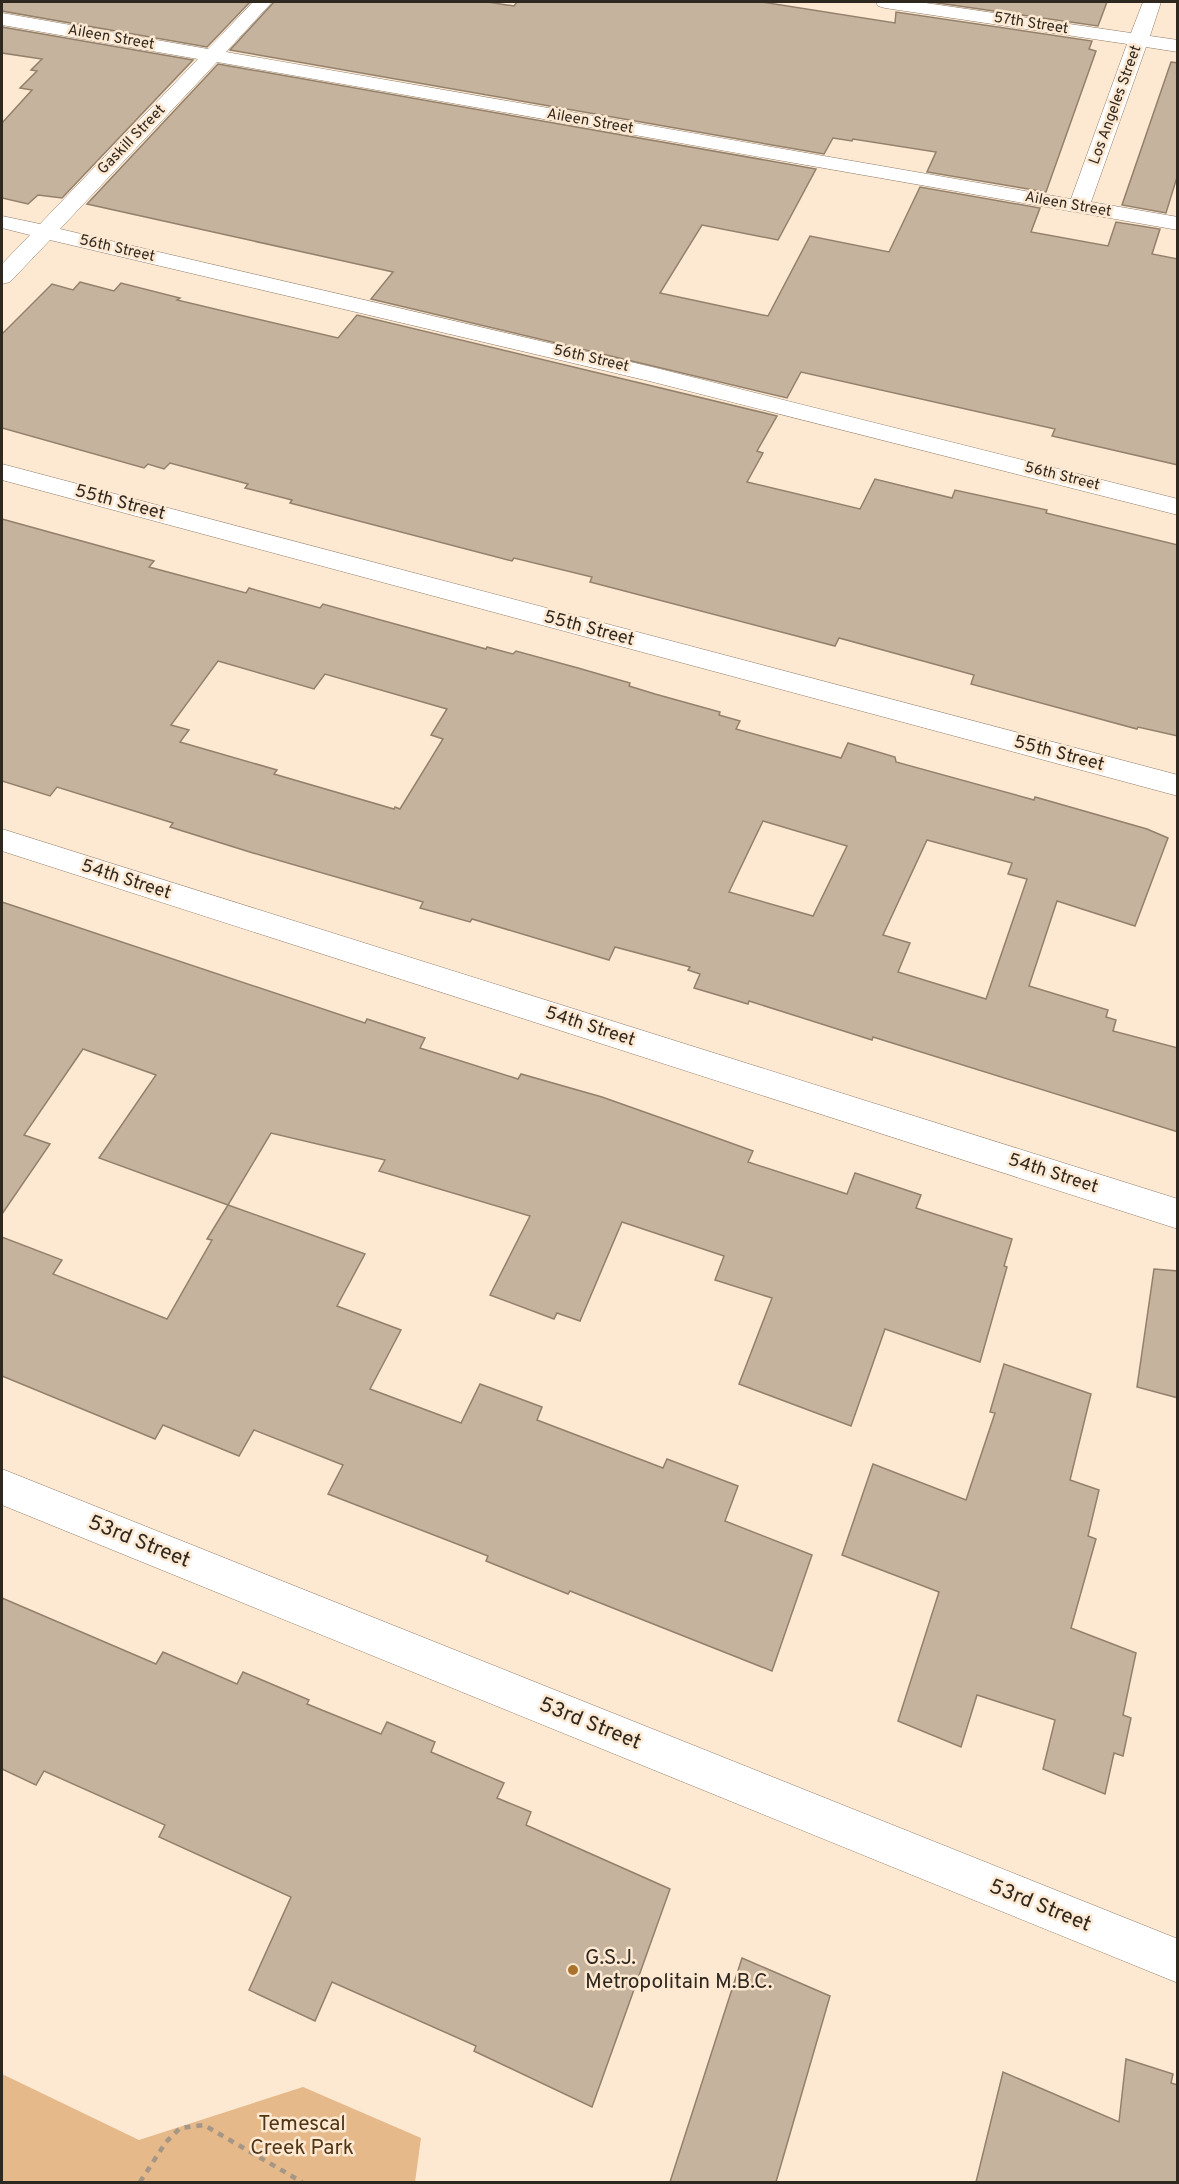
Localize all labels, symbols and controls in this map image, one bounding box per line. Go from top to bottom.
street label: 57th Street [992,9,1070,39]
street label: Aileen Street [66,21,156,55]
street label: Los Angeles Street [1086,43,1146,167]
street label: Gaskill Street [94,101,170,179]
street label: Aileen Street [545,105,635,139]
street label: Aileen Street [1023,188,1113,222]
street label: 56th Street [77,231,157,267]
street label: 56th Street [551,341,631,377]
street label: 56th Street [1022,458,1102,496]
street label: 55th Street [72,480,168,526]
street label: 55th Street [541,606,637,652]
street label: 55th Street [1011,731,1107,777]
street label: 54th Street [78,855,174,905]
street label: 54th Street [542,1002,638,1052]
street label: 54th Street [1005,1149,1101,1199]
street label: 53rd Street [84,1509,194,1575]
street label: 53rd Street [535,1691,645,1757]
street label: 53rd Street [985,1873,1095,1939]
place label: G.S.J. Metropolitain M.B.C. [585,1945,773,1996]
marker: G.S.J. Metropolitain M.B.C. [566,1963,580,1977]
park label: Temescal Creek Park [250,2111,354,2162]

